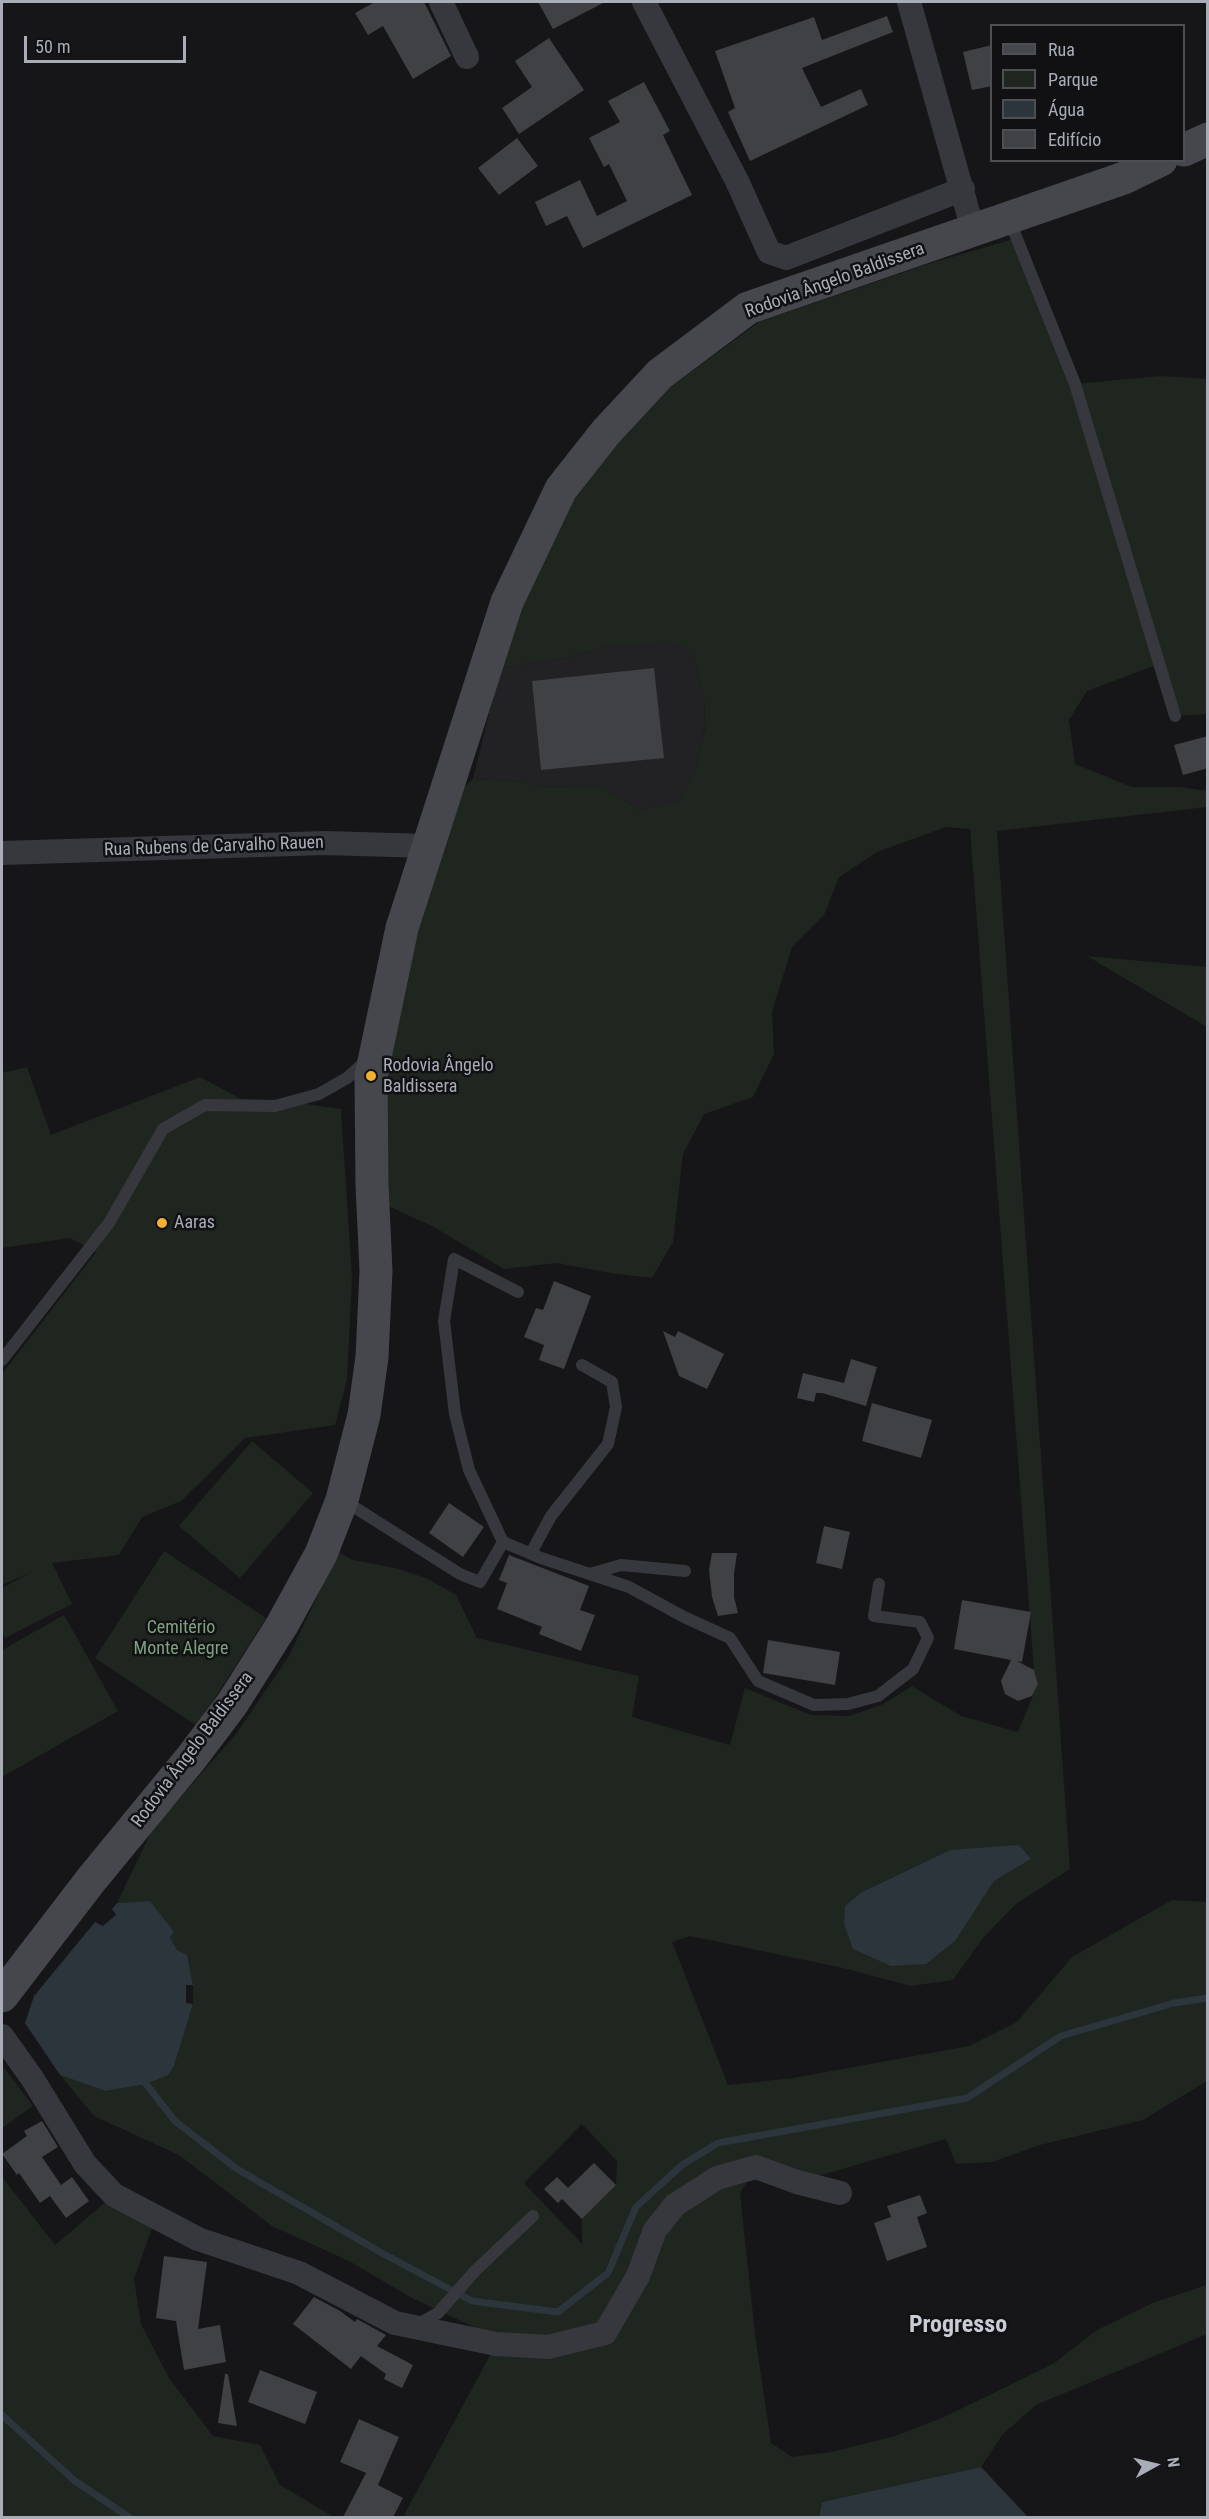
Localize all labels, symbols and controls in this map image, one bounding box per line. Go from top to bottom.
scale bar [27,24,189,62]
legend [990,24,1185,162]
text: 50 m [35,36,70,57]
text: Rua [1048,39,1075,60]
text: Parque [1048,69,1098,90]
text: Água [1048,99,1085,120]
text: Edifício [1048,129,1101,150]
street label: Rodovia Ângelo Baldissera [743,239,927,323]
street label: Rua Rubens de Carvalho Rauen [104,832,324,862]
place label: Rodovia Ângelo Baldissera [383,1055,494,1098]
marker: Rodovia Ângelo Baldissera [364,1069,378,1083]
place label: Aaras [174,1212,215,1234]
marker: Aaras [155,1216,169,1230]
park label: Cemitério Monte Alegre [134,1617,228,1660]
street label: Rodovia Ângelo Baldissera [128,1668,258,1832]
district label: Progresso [909,2312,1007,2340]
north arrow [1125,2435,1185,2495]
text: N [1163,2456,1183,2469]

